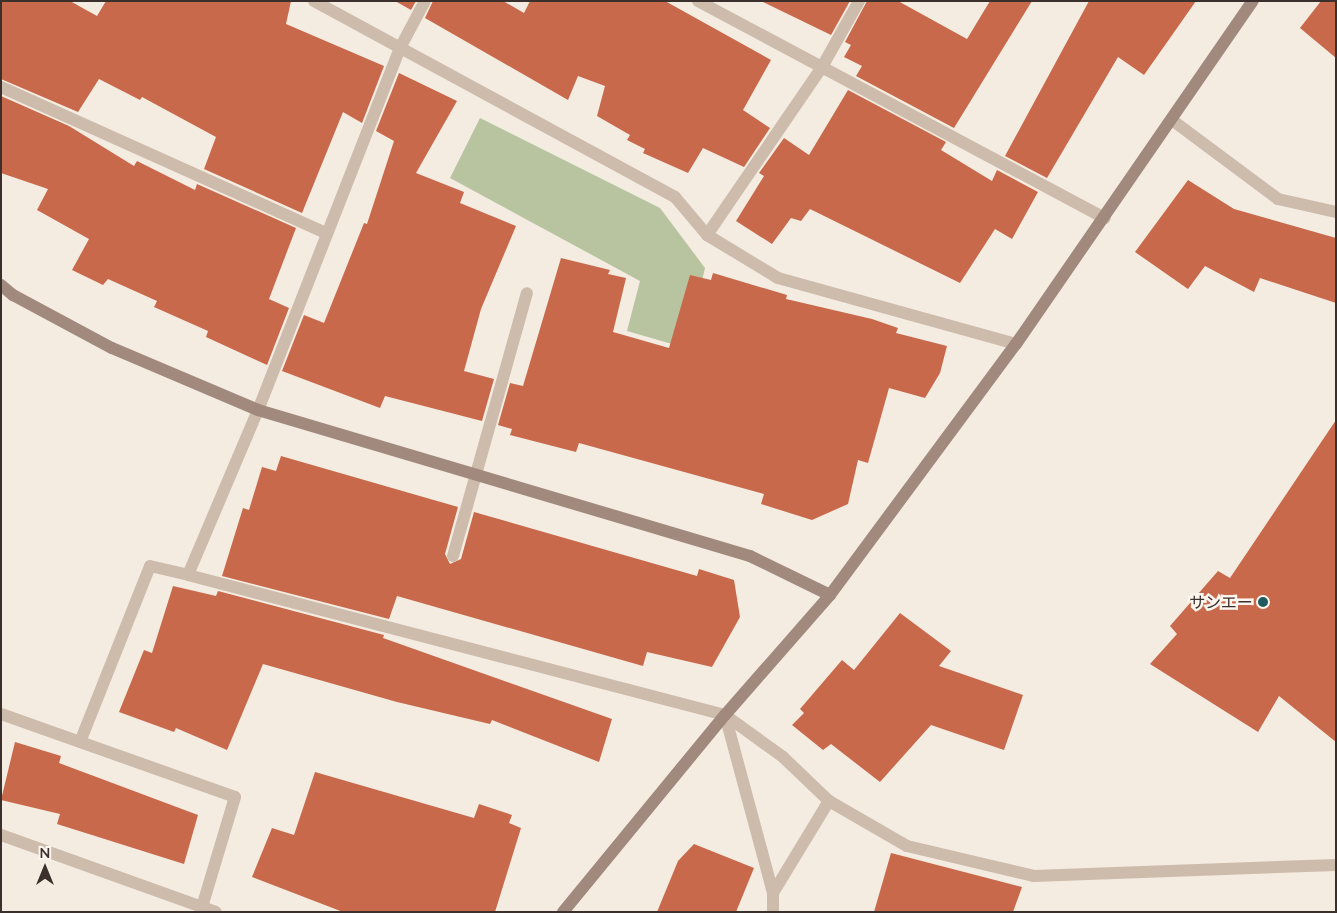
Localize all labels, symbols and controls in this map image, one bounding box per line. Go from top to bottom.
place label: サンエー [1189,592,1253,612]
marker: サンエー [1257,596,1269,608]
north arrow [20,843,70,893]
text: N [40,844,50,861]

